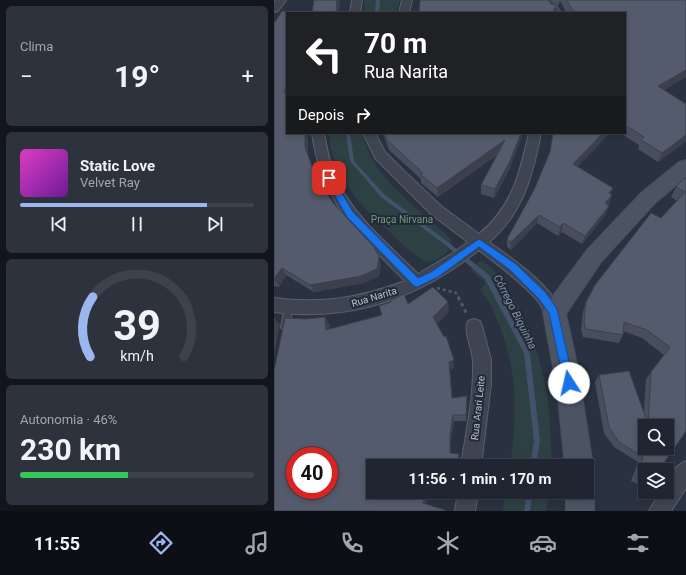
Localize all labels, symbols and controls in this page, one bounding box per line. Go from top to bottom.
text: 70 m [364,27,427,60]
icon: left [298,28,350,80]
text: Clima [20,39,53,54]
text: 19° [114,59,160,94]
text: Rua Narita [364,61,448,82]
text: − [20,64,33,89]
text: + [242,64,254,89]
icon: right [352,104,374,126]
text: Depois [298,106,344,124]
text: Static Love [80,157,155,175]
pin [312,161,346,195]
icon: arrive [318,167,340,189]
text: Velvet Ray [80,175,140,190]
icon: previous [48,213,70,235]
icon: pause [126,213,148,235]
icon: next [204,213,226,235]
park label: Praça Nirvana [371,214,433,225]
water label: Córrego Biquinha [491,273,539,352]
street label: Rua Narita [350,285,398,309]
text: 39 [113,300,161,349]
text: km/h [120,347,154,363]
position arrow [548,362,590,404]
street label: Rua Arari Leite [469,375,487,441]
text: Autonomia · 46% [20,412,117,427]
map controls [638,419,674,499]
button: search [638,419,674,455]
text: 230 km [20,432,121,467]
speed limit sign: 40 [286,447,338,499]
button: layers [638,463,674,499]
text: 11:56 · 1 min · 170 m [409,470,551,488]
icon: directions [147,529,175,557]
icon: music [243,529,271,557]
icon: phone [338,529,366,557]
icon: climate [434,529,462,557]
icon: car [529,529,557,557]
icon: filters [624,529,652,557]
text: 11:55 [34,533,80,554]

